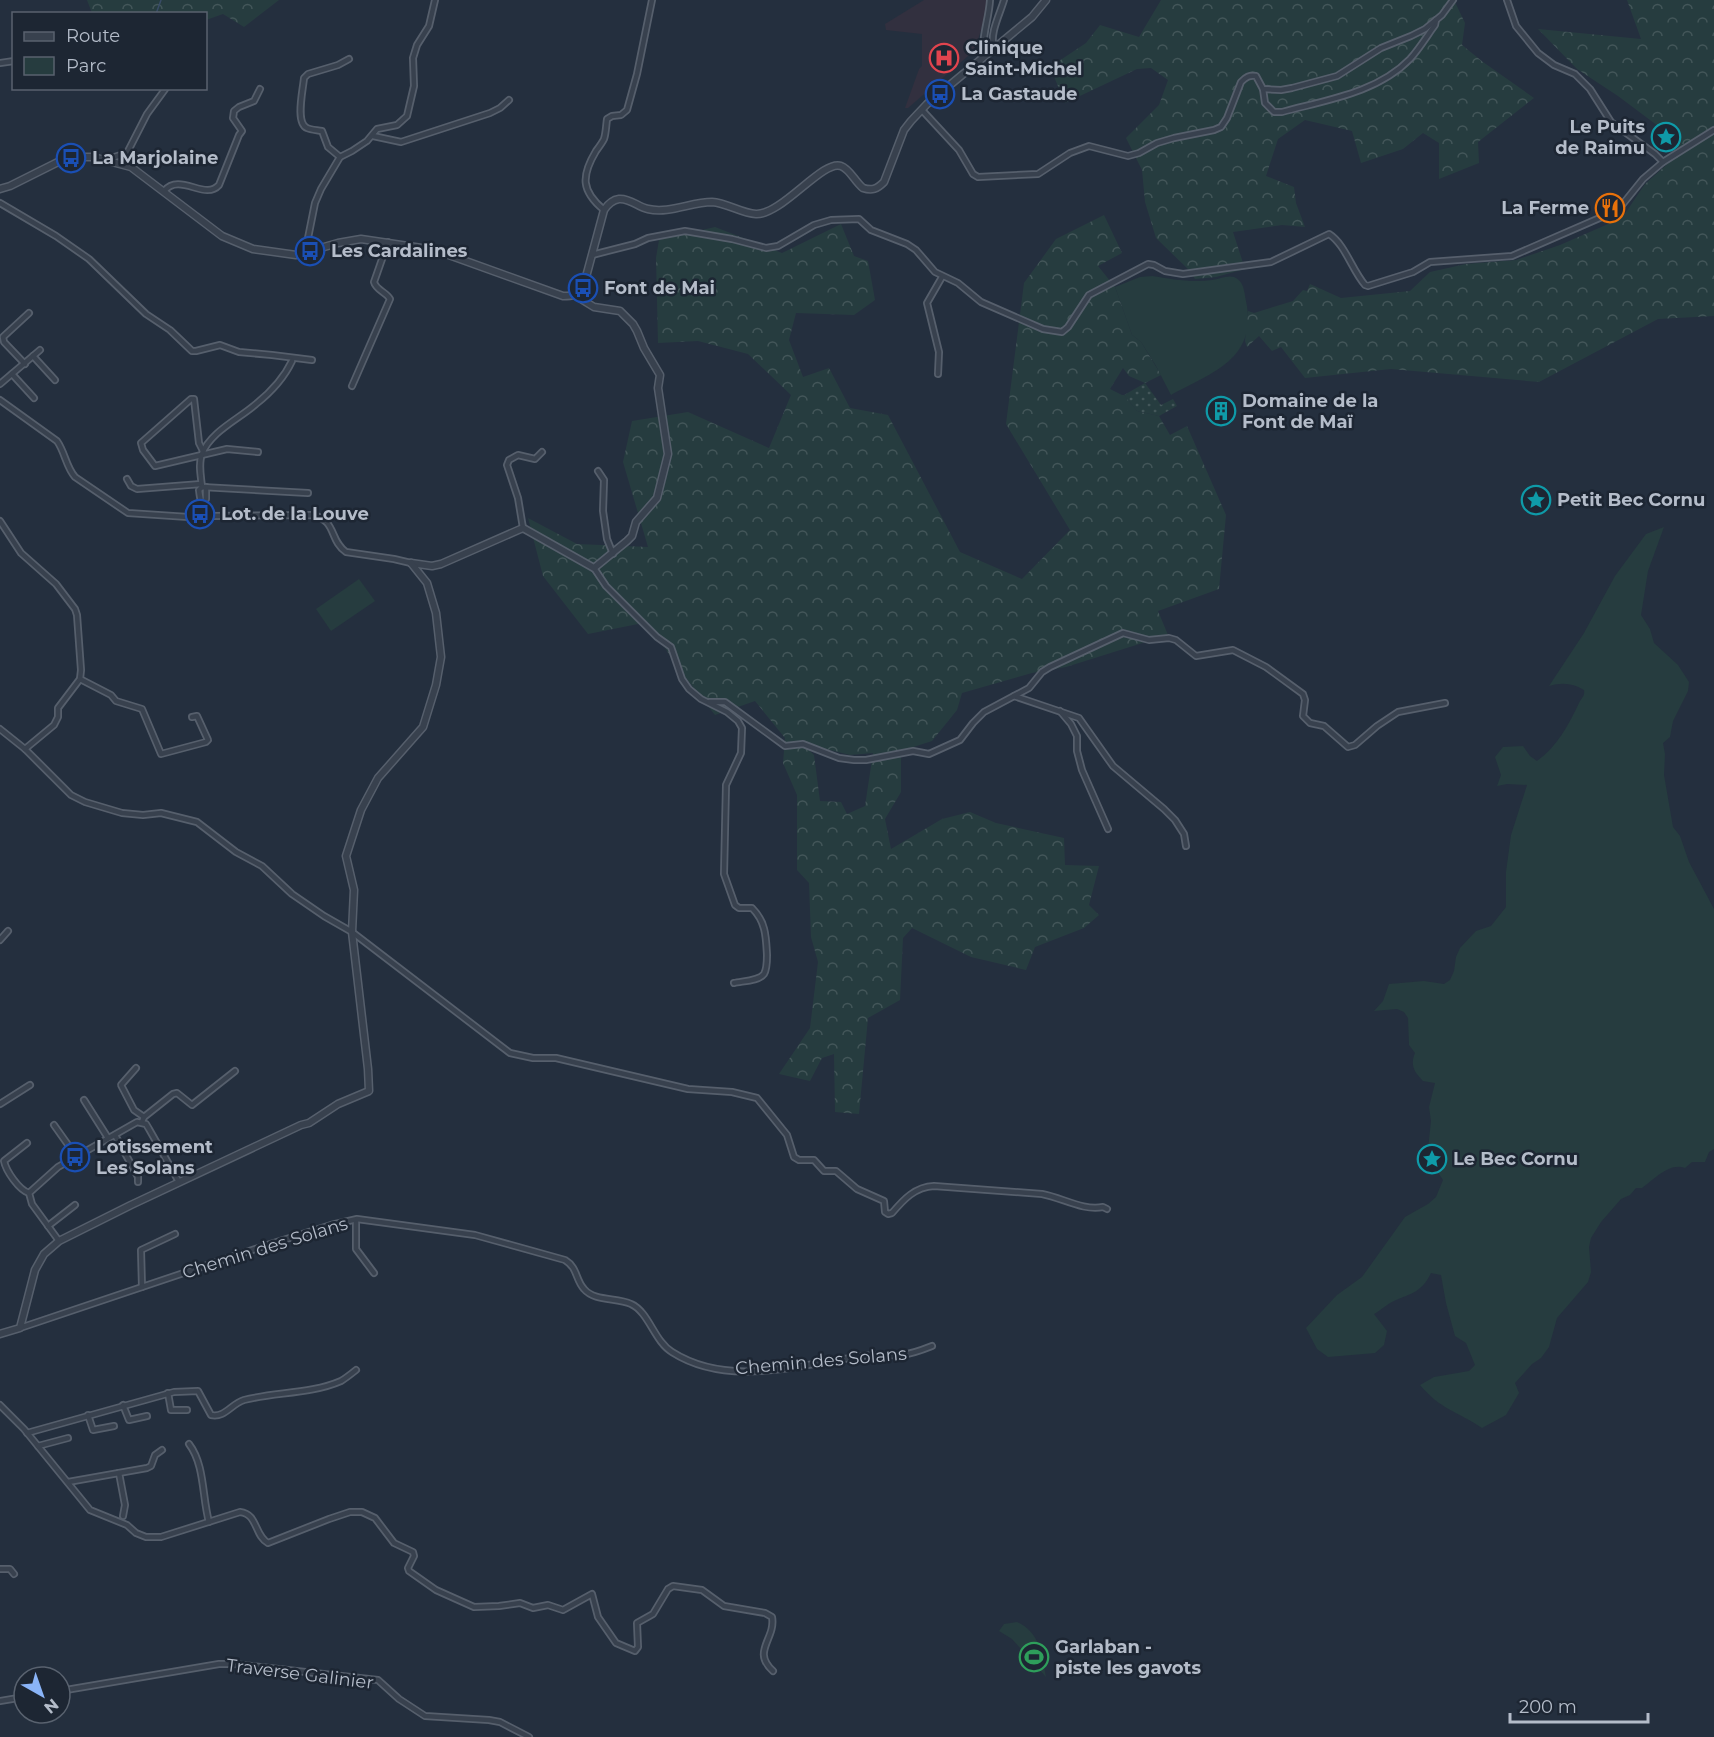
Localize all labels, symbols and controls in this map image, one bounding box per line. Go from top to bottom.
legend [12,12,207,90]
text: Route [66,25,120,47]
place label: Clinique Saint-Michel [965,37,1083,80]
hospital icon: Clinique Saint-Michel [928,42,960,74]
text: Parc [66,55,106,77]
bus stop icon: La Gastaude [924,78,956,110]
place label: La Gastaude [961,83,1077,105]
place label: Le Puits de Raimu [1555,116,1645,159]
place icon: Le Puits de Raimu [1650,121,1682,153]
bus stop icon: La Marjolaine [55,142,87,174]
place label: La Marjolaine [92,147,218,169]
restaurant icon: La Ferme [1594,192,1626,224]
place label: La Ferme [1501,197,1589,219]
bus stop icon: Les Cardalines [294,235,326,267]
place label: Les Cardalines [331,240,468,262]
bus stop icon: Font de Mai [567,272,599,304]
place label: Font de Mai [604,277,715,299]
place label: Domaine de la Font de Maï [1242,390,1378,433]
building icon: Domaine de la Font de Maï [1205,395,1237,427]
place icon: Petit Bec Cornu [1520,484,1552,516]
place label: Petit Bec Cornu [1557,489,1705,511]
bus stop icon: Lot. de la Louve [184,498,216,530]
place label: Lot. de la Louve [221,503,369,525]
place label: Lotissement Les Solans [96,1136,213,1179]
bus stop icon: Lotissement Les Solans [59,1141,91,1173]
place icon: Le Bec Cornu [1416,1143,1448,1175]
place label: Le Bec Cornu [1453,1148,1578,1170]
street label: Chemin des Solans [180,1212,351,1284]
street label: Chemin des Solans [734,1343,908,1379]
place label: Garlaban - piste les gavots [1055,1636,1201,1679]
sports icon: Garlaban - piste les gavots [1018,1641,1050,1673]
street label: Traverse Galinier [225,1654,375,1694]
north arrow [12,1665,72,1725]
scale bar [1510,1686,1648,1724]
text: N [40,1695,62,1718]
text: 200 m [1519,1696,1577,1718]

